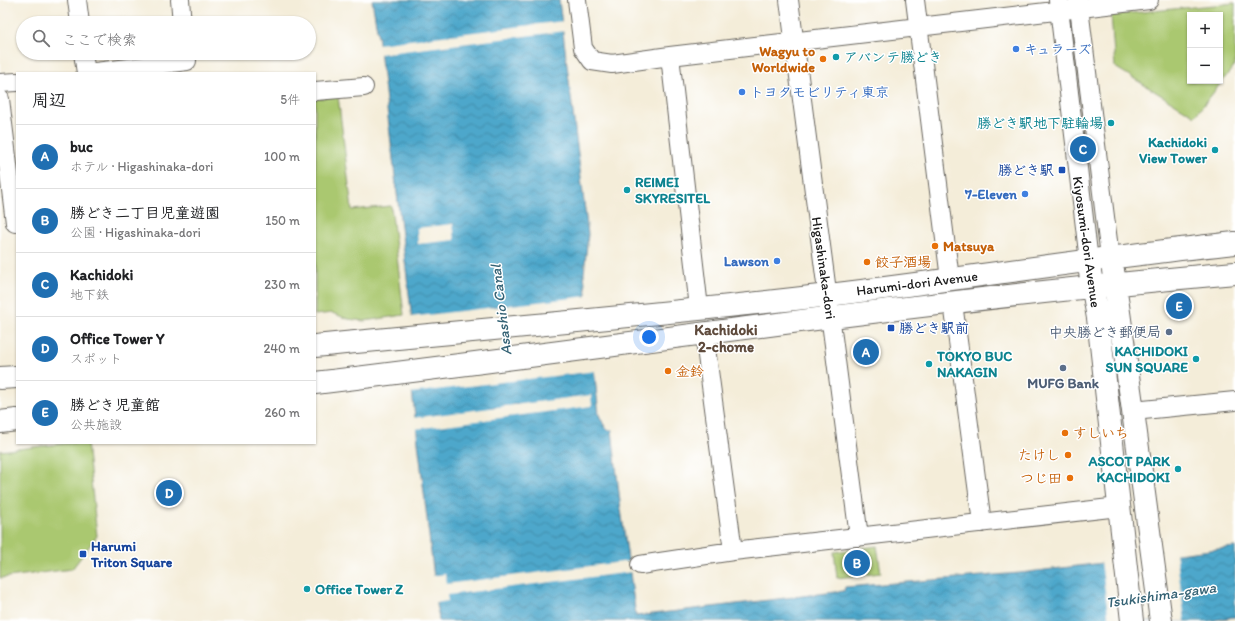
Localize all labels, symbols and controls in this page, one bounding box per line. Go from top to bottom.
map controls [1187,12,1223,84]
button: + [1187,12,1223,48]
search box [16,16,316,60]
icon: search [30,27,52,49]
text: ここで検索 [62,31,137,49]
place label: キュラーズ [1024,41,1091,58]
place label: Wagyu to Worldwide [752,43,815,76]
marker: キュラーズ [1011,44,1021,54]
button: − [1187,48,1223,84]
place label: アバンテ勝どき [844,49,942,66]
marker: アバンテ勝どき [831,52,841,62]
marker: Wagyu to Worldwide [818,54,828,64]
place label: トヨタモビリティ東京 [750,84,889,101]
marker: トヨタモビリティ東京 [737,87,747,97]
text: 周辺 [32,90,66,110]
text: 5件 [280,92,300,107]
place label: 勝どき駅地下駐輪場 [977,115,1103,132]
marker: 勝どき駅地下駐輪場 [1106,118,1116,128]
pin: C [1070,134,1096,164]
place label: Kachidoki View Tower [1139,134,1207,167]
text: buc [70,138,93,156]
marker: Kachidoki View Tower [1210,145,1220,155]
text: A [41,149,49,164]
text: 100 m [264,149,300,164]
text: ホテル · Higashinaka-dori [70,159,213,174]
place label: 勝どき駅 [998,162,1054,179]
marker: 勝どき駅 [1057,165,1067,175]
place label: REIMEI SKYRESITEL [635,174,711,207]
street label: Kiyosumi-dori Avenue [1069,175,1104,309]
marker: REIMEI SKYRESITEL [622,185,632,195]
place label: 7-Eleven [964,186,1017,203]
marker: 7-Eleven [1020,189,1030,199]
text: 勝どき二丁目児童遊園 [70,204,220,222]
text: B [41,213,49,228]
text: 150 m [265,213,300,228]
street label: Higashinaka-dori [808,216,839,320]
text: 公園 · Higashinaka-dori [70,225,201,240]
place label: Matsuya [943,238,995,255]
marker: Matsuya [930,241,940,251]
place label: Lawson [724,253,769,270]
place label: 餃子酒場 [875,254,931,271]
marker: Lawson [772,256,782,266]
marker: 餃子酒場 [862,257,872,267]
water label: Asashio Canal [486,262,515,356]
text: Kachidoki [70,266,133,284]
street label: Harumi-dori Avenue [855,268,979,299]
text: C [41,277,49,292]
text: 230 m [264,277,300,292]
text: 地下鉄 [70,287,109,302]
pin: E [1166,291,1192,321]
place label: 勝どき駅前 [899,320,969,337]
district label: Kachidoki 2-chome [694,321,758,356]
marker: 勝どき駅前 [886,323,896,333]
place label: 中央勝どき郵便局 [1049,324,1161,341]
your location [639,327,659,347]
marker: 中央勝どき郵便局 [1164,327,1174,337]
text: Office Tower Y [70,330,165,348]
pin: A [853,337,879,367]
text: D [41,341,49,356]
text: 240 m [263,341,300,356]
place label: KACHIDOKI SUN SQUARE [1106,343,1188,376]
place label: TOKYO BUC NAKAGIN [936,348,1012,381]
text: スポット [70,351,122,366]
marker: KACHIDOKI SUN SQUARE [1191,354,1201,364]
marker: TOKYO BUC NAKAGIN [924,359,934,369]
place label: 金鈴 [676,363,704,380]
marker: MUFG Bank [1058,363,1068,373]
marker: 金鈴 [663,366,673,376]
place label: MUFG Bank [1027,375,1100,392]
text: 勝どき児童館 [70,396,160,414]
text: E [41,405,49,420]
text: 260 m [264,405,300,420]
text: 公共施設 [70,417,122,432]
place label: すしいち [1073,425,1129,442]
marker: すしいち [1060,428,1070,438]
place label: たけし [1018,447,1060,464]
marker: たけし [1063,450,1073,460]
place label: ASCOT PARK KACHIDOKI [1087,453,1171,486]
marker: ASCOT PARK KACHIDOKI [1173,464,1183,474]
place label: つじ田 [1020,470,1062,487]
marker: つじ田 [1065,473,1075,483]
pin: D [156,478,182,508]
place label: Harumi Triton Square [90,538,173,571]
pin: B [844,548,870,578]
marker: Harumi Triton Square [78,549,88,559]
water label: Tsukishima-gawa [1105,578,1217,612]
place label: Office Tower Z [315,581,404,598]
marker: Office Tower Z [302,584,312,594]

